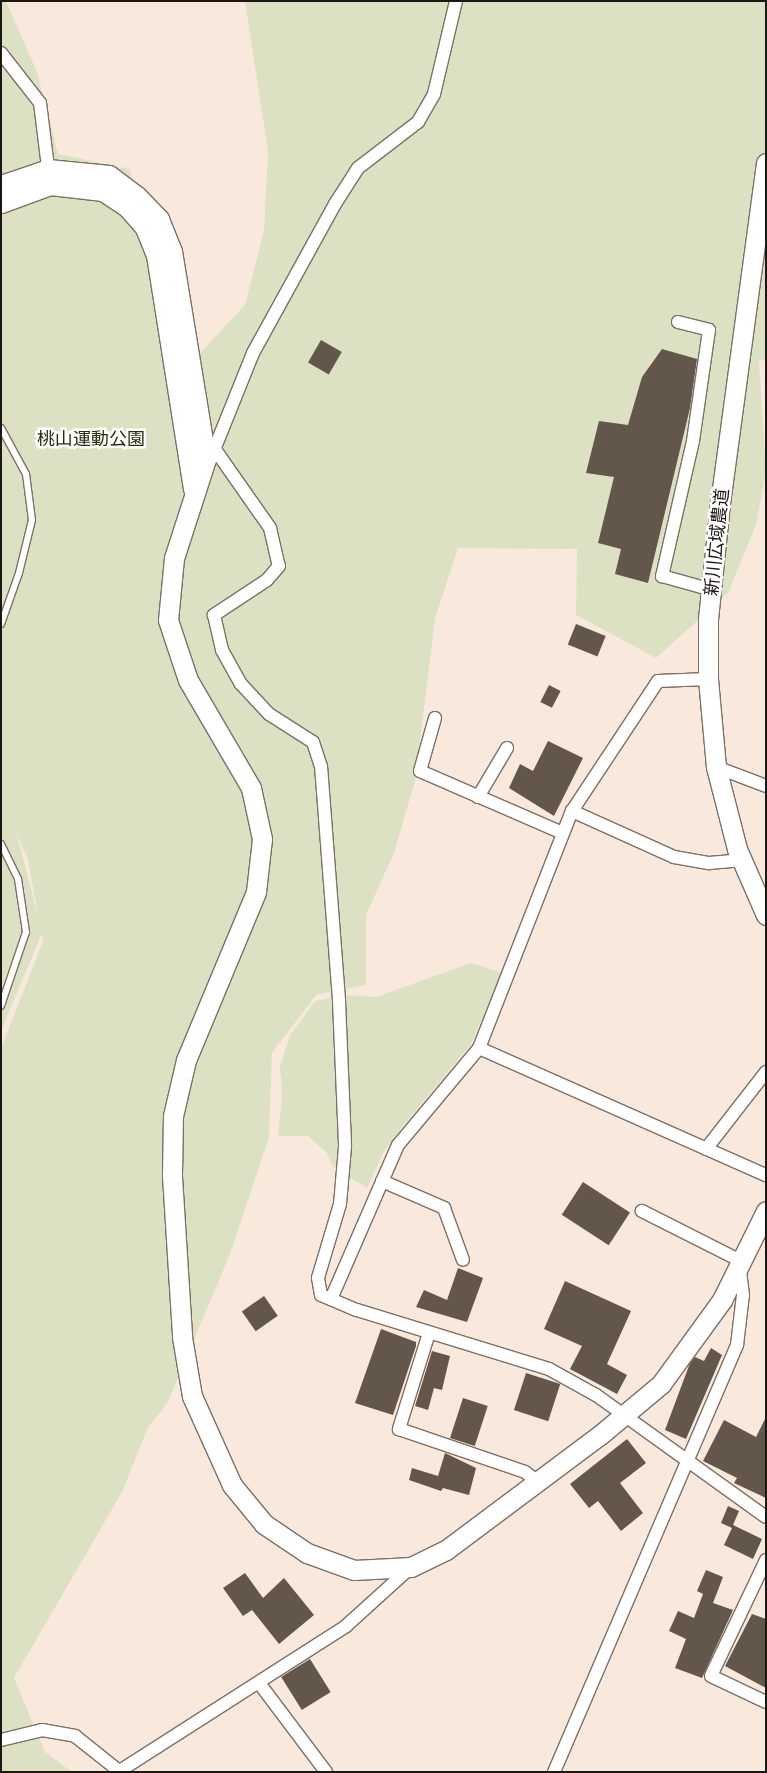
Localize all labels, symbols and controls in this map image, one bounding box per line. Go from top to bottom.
park label: 桃山運動公園 [37,427,145,449]
street label: 新川広域農道 [700,487,732,597]

